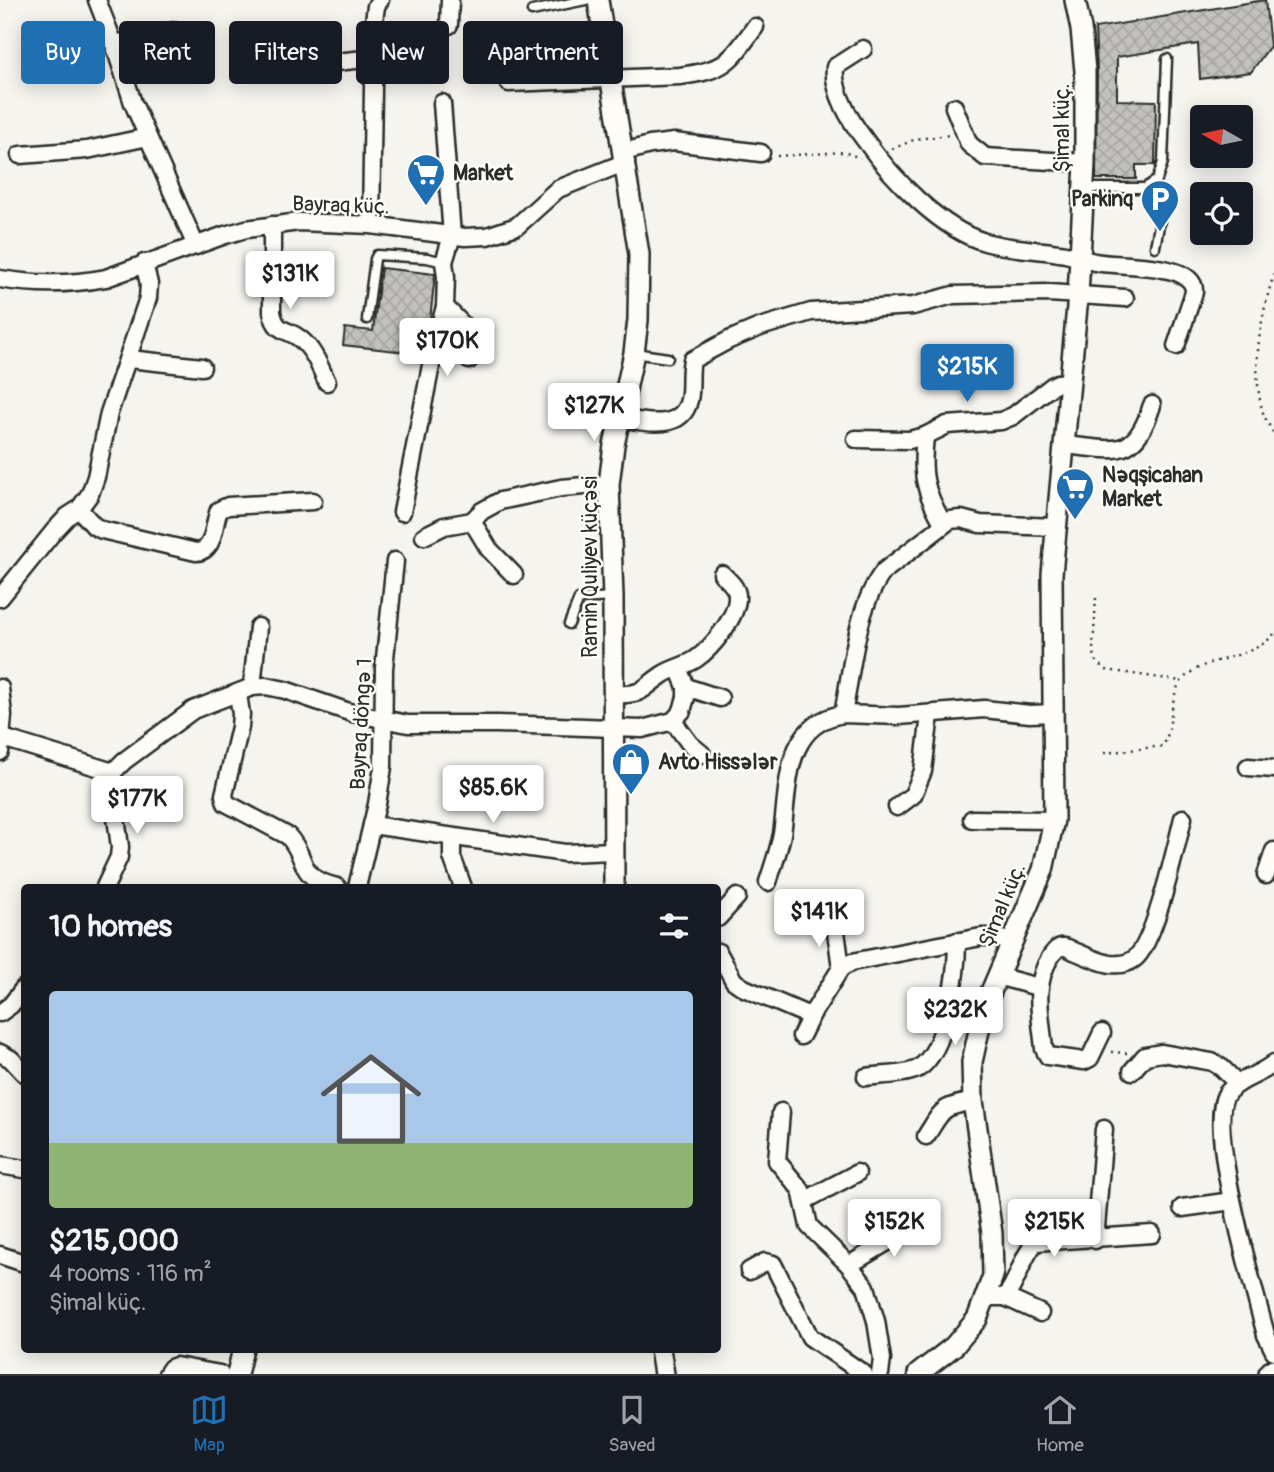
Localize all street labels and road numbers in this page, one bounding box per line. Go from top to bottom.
street label: Şimal küç. [1049,84,1076,172]
street label: Bayraq küç. [292,190,390,221]
street label: Ramin Quliyev küçəsi [577,476,604,658]
street label: Bayraq döngə 1 [345,657,378,791]
street label: Şimal küç. [973,859,1032,951]

